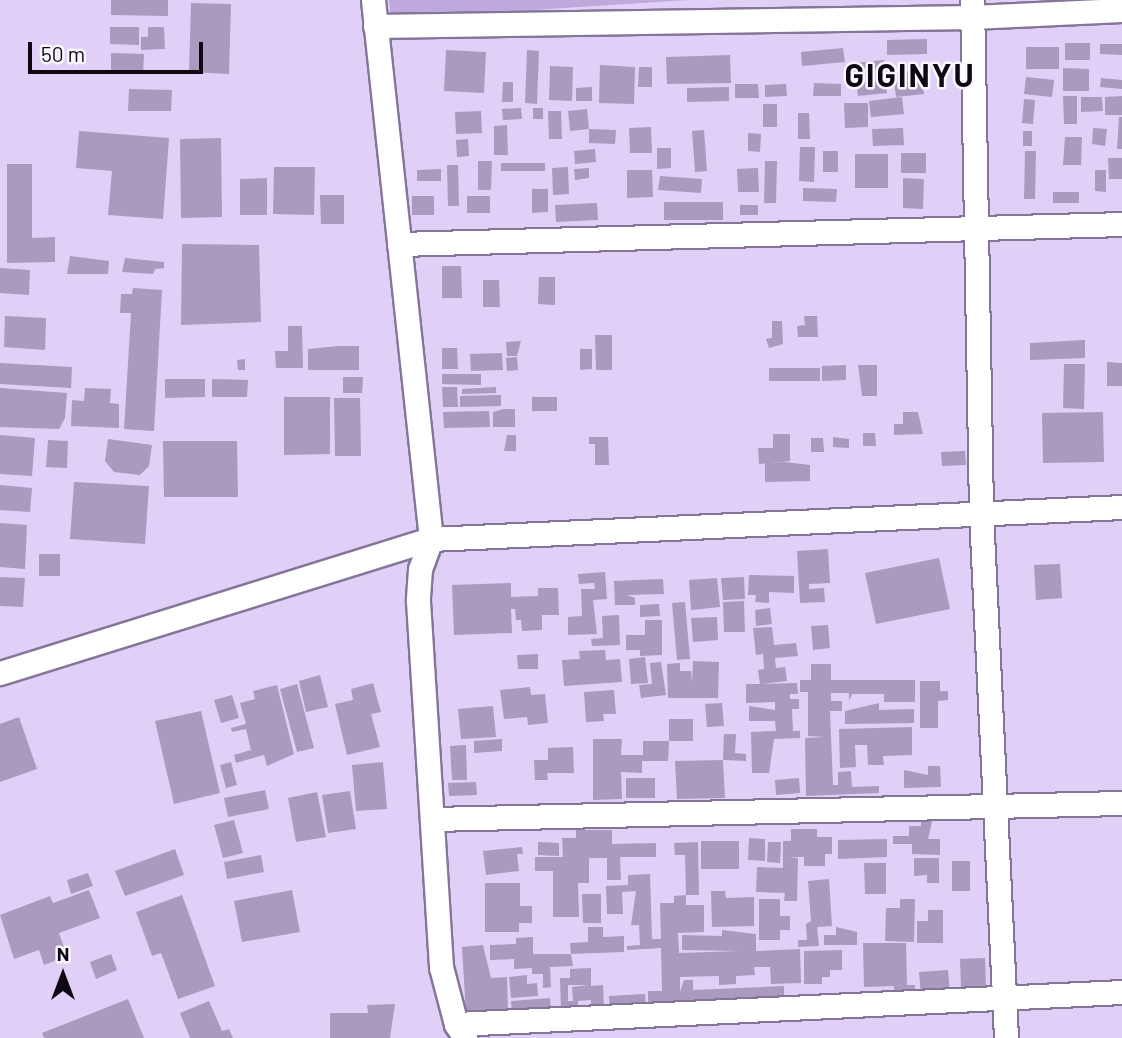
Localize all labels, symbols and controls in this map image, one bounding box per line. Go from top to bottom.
scale bar [32,28,206,72]
text: 50 m [41,41,85,66]
district label: GIGINYU [845,55,975,93]
north arrow [28,940,98,1010]
text: N [57,942,69,965]

